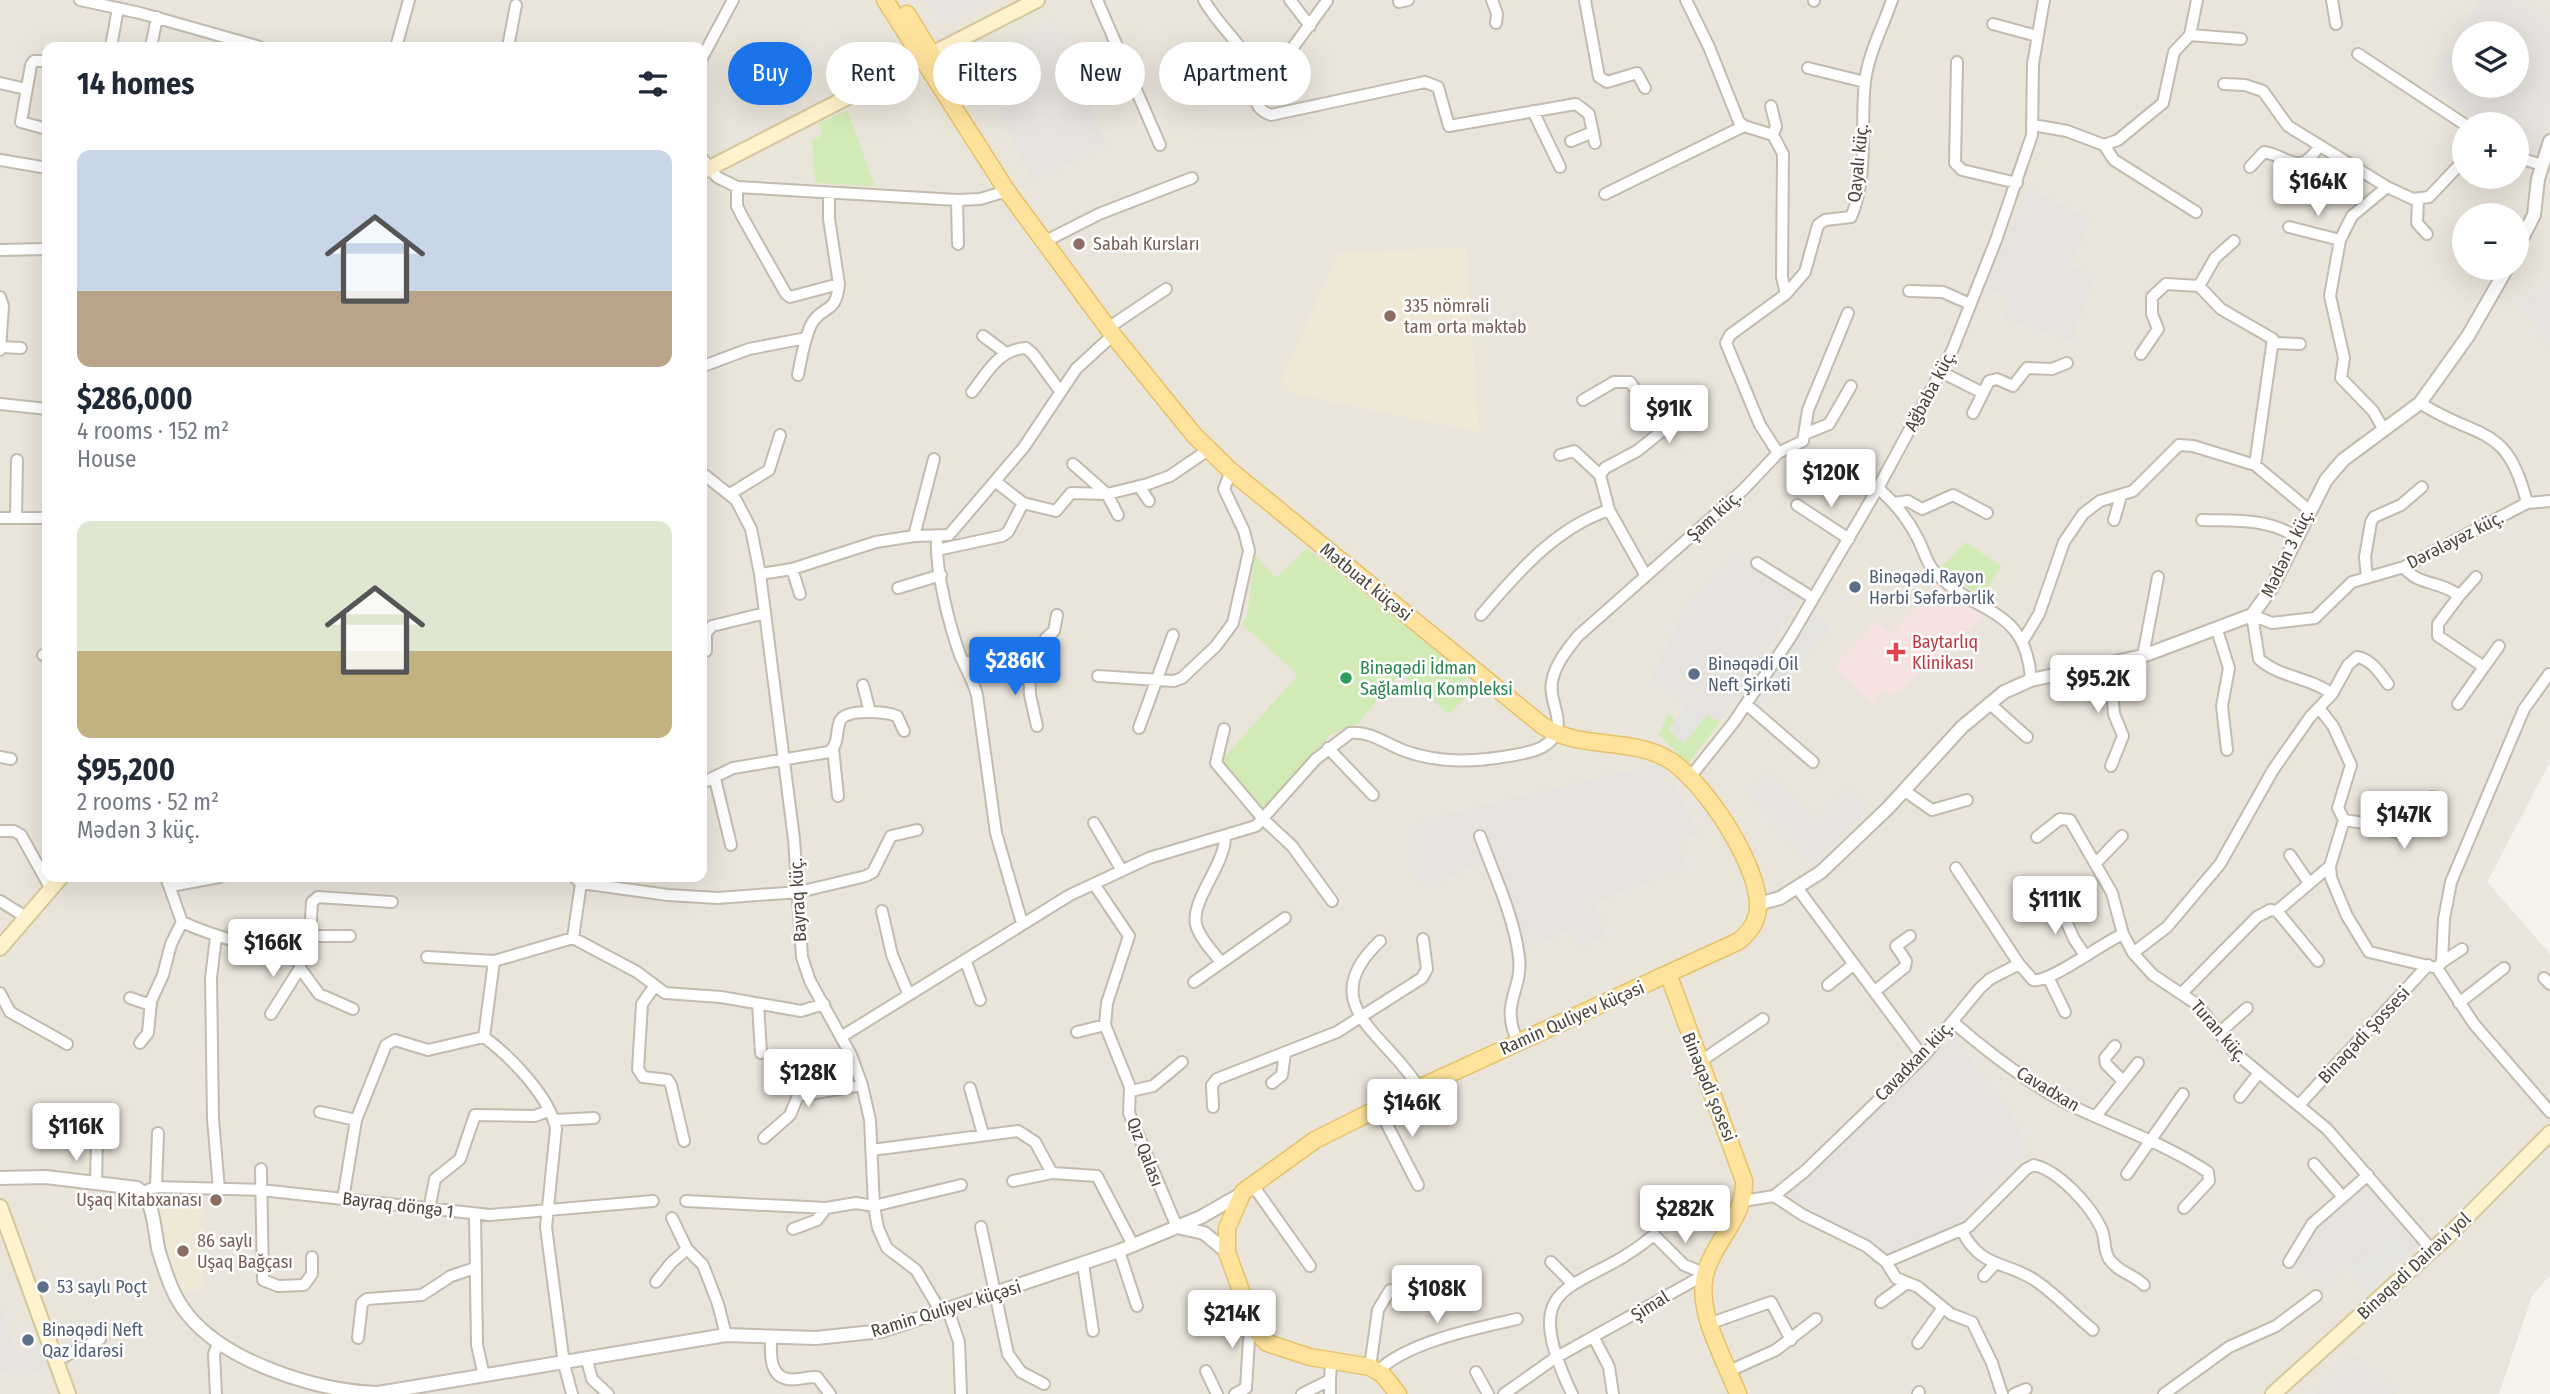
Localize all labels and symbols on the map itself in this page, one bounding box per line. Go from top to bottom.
street label: Qayalı küç. [1843,122,1873,203]
pin: $164K [2269,158,2367,218]
place label: Sabah Kursları [1093,233,1200,255]
marker: Sabah Kursları [1071,236,1087,252]
place label: 335 nömrəli tam orta məktəb [1404,295,1527,338]
marker: 335 nömrəli tam orta məktəb [1382,308,1398,324]
street label: Ağbaba küç. [1900,347,1960,435]
pin: $91K [1628,386,1710,445]
pin: $120K [1782,449,1880,509]
street label: Şam küç. [1682,486,1746,546]
street label: Mədən 3 küç. [2256,505,2318,601]
street label: Dərələyəz küç. [2403,506,2507,574]
street label: Mətbuat küçəsi [1316,538,1416,626]
place label: Binəqədi Rayon Hərbi Səfərbərlik [1869,566,1995,609]
marker: Binəqədi Rayon Hərbi Səfərbərlik [1847,579,1863,595]
place label: Baytarlıq Klinikası [1912,631,1978,674]
pin: $286K [966,638,1064,697]
marker: Baytarlıq Klinikası [1886,642,1906,662]
place label: Binəqədi Oil Neft Şirkəti [1708,653,1799,696]
pin: $95.2K [2041,656,2155,715]
place label: Binəqədi İdman Sağlamlıq Kompleksi [1360,657,1513,700]
marker: Binəqədi Oil Neft Şirkəti [1686,666,1702,682]
marker: Binəqədi İdman Sağlamlıq Kompleksi [1338,670,1354,686]
pin: $147K [2355,792,2453,851]
street label: Bayraq küç. [785,857,811,943]
pin: $111K [2006,876,2104,936]
pin: $166K [224,920,322,979]
street label: Ramin Quliyev küçəsi [1496,976,1648,1060]
street label: Binəqədi Şossesi [2313,982,2415,1088]
street label: Turan küç. [2186,996,2252,1067]
street label: Cavadxan küç. [1870,1016,1958,1106]
street label: Binəqədi şosesi [1677,1029,1741,1145]
pin: $128K [759,1050,857,1109]
street label: Cavadxan [2012,1062,2084,1116]
pin: $146K [1363,1080,1461,1139]
pin: $116K [27,1104,125,1163]
street label: Qız Qalası [1122,1114,1168,1190]
pin: $282K [1636,1186,1734,1245]
street label: Bayraq döngə 1 [341,1187,455,1223]
place label: Uşaq Kitabxanası [76,1189,202,1211]
marker: Uşaq Kitabxanası [208,1192,224,1208]
street label: Binəqədi Dairəvi yol [2353,1208,2476,1324]
place label: 86 saylı Uşaq Bağçası [197,1230,293,1273]
marker: 86 saylı Uşaq Bağçası [175,1243,191,1259]
pin: $108K [1388,1266,1486,1325]
place label: 53 saylı Poçt [57,1276,147,1298]
street label: Ramin Quliyev küçəsi [868,1276,1024,1342]
marker: 53 saylı Poçt [35,1279,51,1295]
street label: Şimal [1627,1286,1673,1326]
pin: $214K [1183,1290,1281,1350]
place label: Binəqədi Neft Qaz İdarəsi [42,1319,143,1362]
marker: Binəqədi Neft Qaz İdarəsi [20,1332,36,1348]

